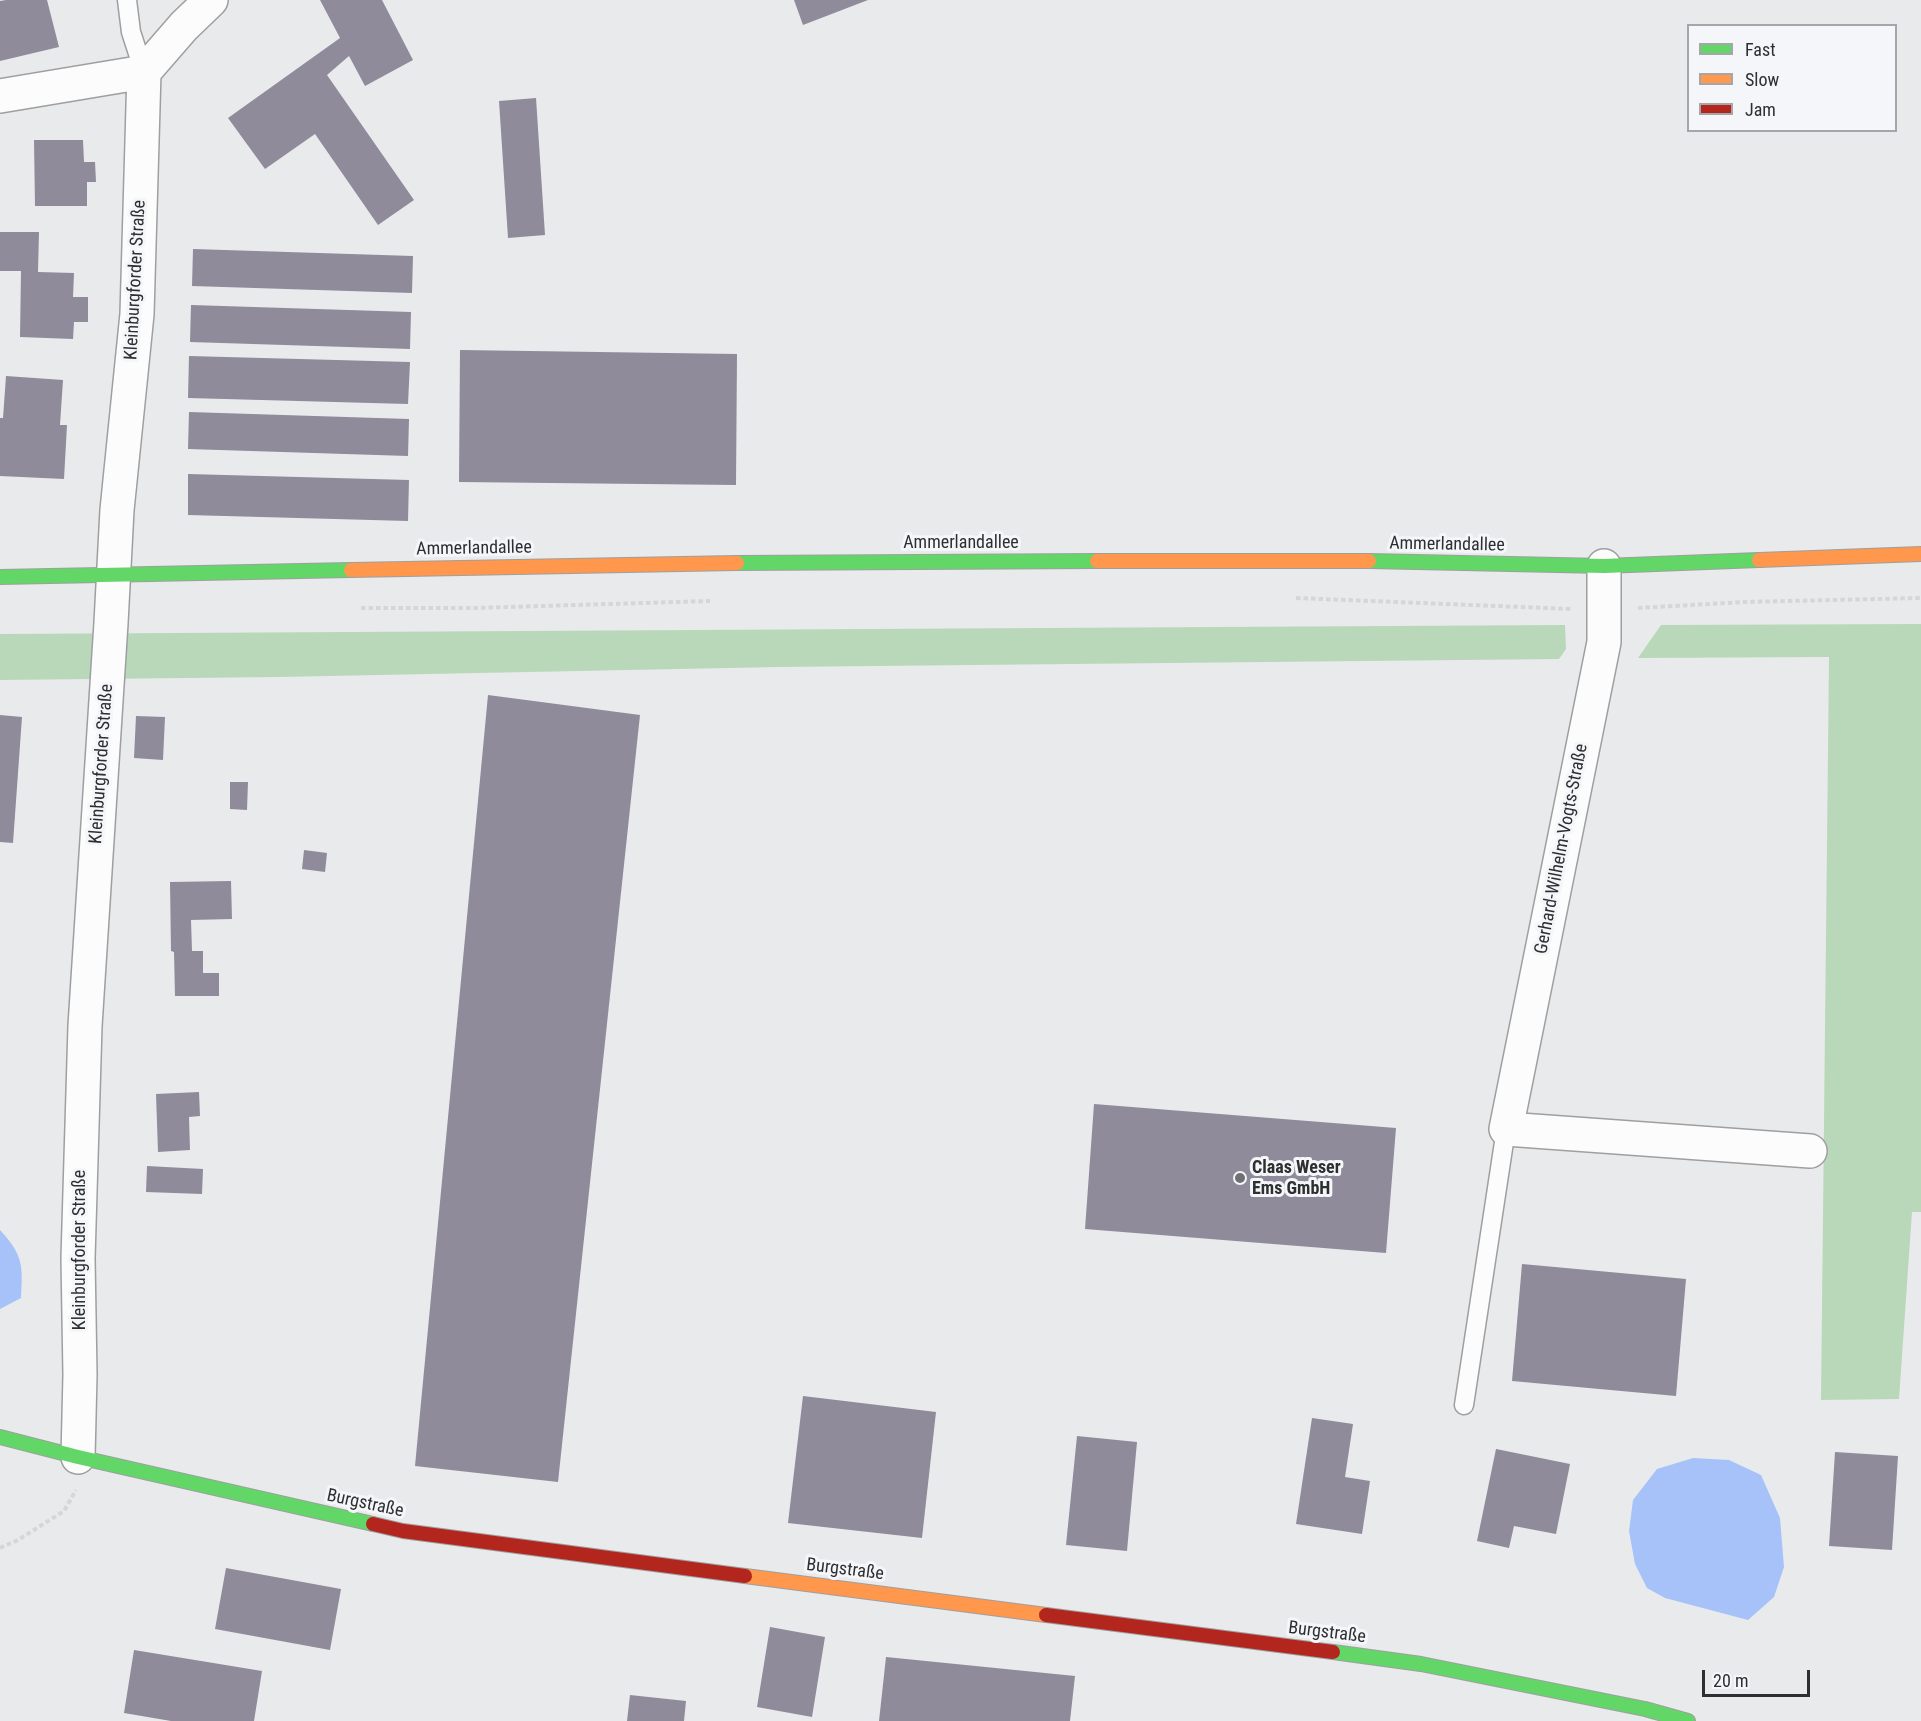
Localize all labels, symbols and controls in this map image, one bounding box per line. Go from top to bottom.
legend [1687,24,1897,132]
text: Fast [1745,39,1776,60]
text: Slow [1745,69,1779,90]
text: Jam [1745,99,1776,120]
street label: Kleinburgforder Straße [121,199,151,361]
street label: Ammerlandallee [903,532,1019,554]
street label: Ammerlandallee [1389,533,1505,557]
street label: Ammerlandallee [416,537,532,561]
street label: Kleinburgforder Straße [86,683,118,845]
street label: Gerhard-Wilhelm-Vogts-Straße [1531,742,1593,956]
place label: Claas Weser Ems GmbH [1252,1157,1341,1200]
street label: Kleinburgforder Straße [69,1170,91,1330]
marker: Claas Weser Ems GmbH [1233,1171,1247,1185]
street label: Burgstraße [325,1485,405,1523]
street label: Burgstraße [805,1555,885,1585]
street label: Burgstraße [1287,1618,1367,1648]
scale bar [1705,1658,1813,1696]
text: 20 m [1713,1670,1748,1691]

